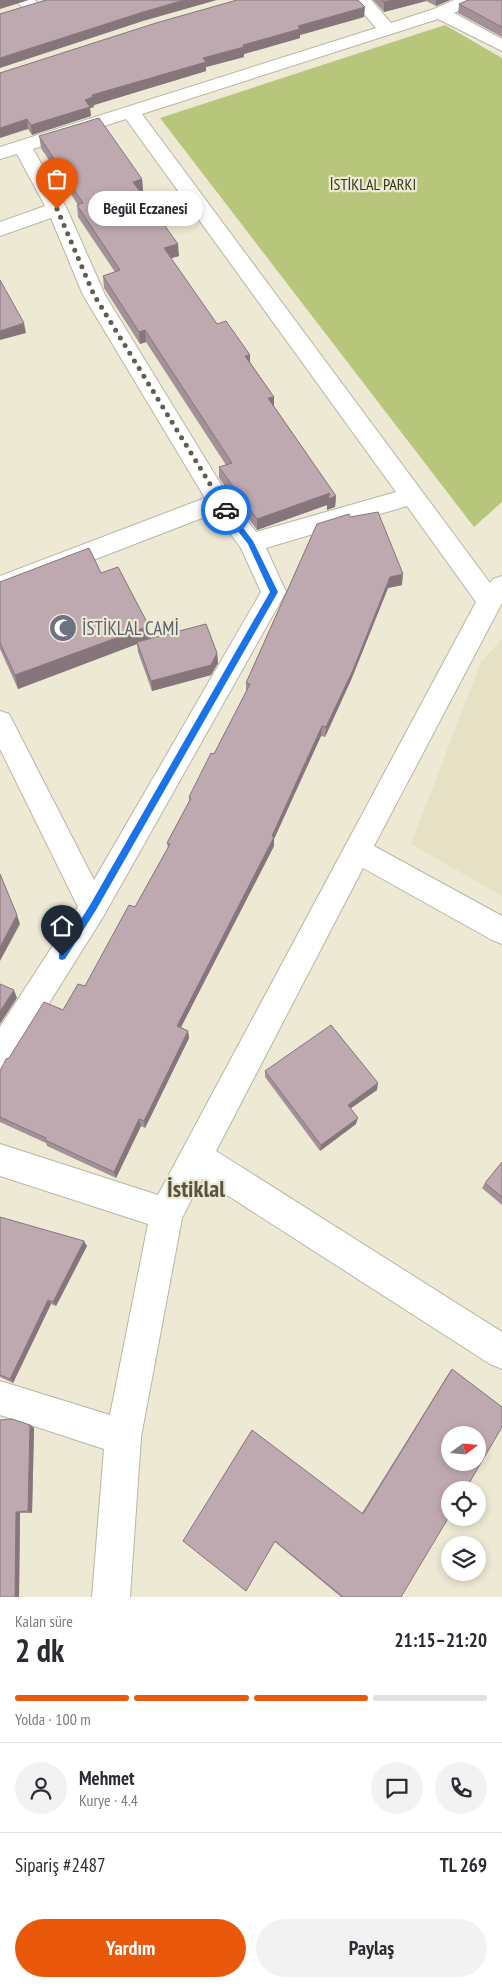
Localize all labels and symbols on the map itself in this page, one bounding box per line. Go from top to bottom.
pin [36,158,78,209]
park label: İSTİKLAL PARKI [330,174,416,194]
callout: Begül Eczanesi [87,192,202,226]
courier [201,485,251,535]
mosque icon: İSTİKLAL CAMİ [48,613,78,643]
place label: İSTİKLAL CAMİ [82,616,179,640]
pin [41,905,83,956]
district label: İstiklal [167,1173,225,1204]
north arrow [441,1426,486,1471]

